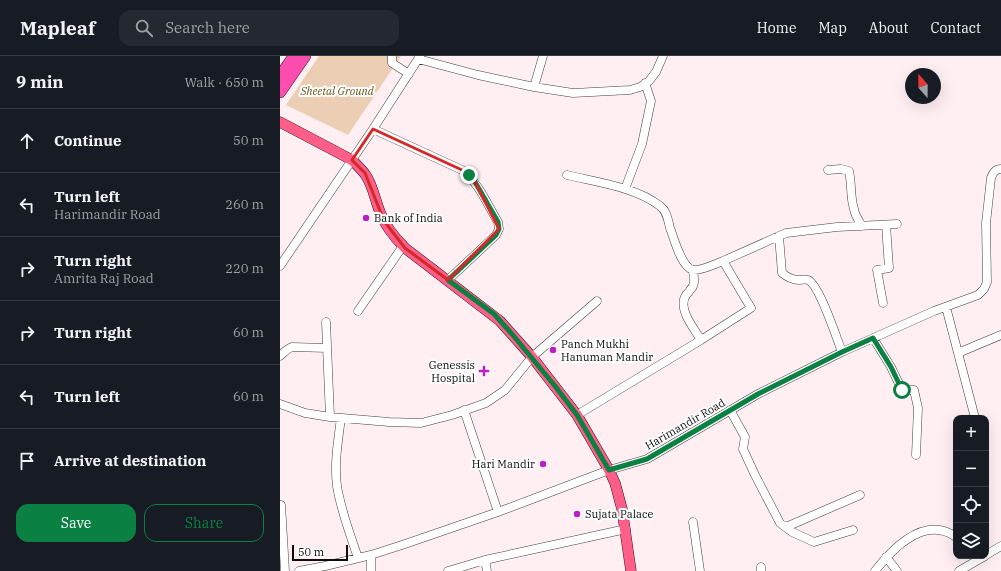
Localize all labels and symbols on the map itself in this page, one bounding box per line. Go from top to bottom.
north arrow [905,68,941,104]
park label: Sheetal Ground [299,84,375,98]
route end [460,166,478,184]
place label: Bank of India [374,211,443,225]
marker: Bank of India [361,213,371,223]
place label: Panch Mukhi Hanuman Mandir [561,337,653,364]
marker: Panch Mukhi Hanuman Mandir [548,345,558,355]
place label: Genessis Hospital [429,358,475,385]
marker: Genessis Hospital [478,365,490,377]
route start [893,381,911,399]
street label: Harimandir Road [642,395,728,453]
place label: Hari Mandir [472,457,535,471]
marker: Hari Mandir [538,459,548,469]
place label: Sujata Palace [585,507,654,521]
marker: Sujata Palace [572,509,582,519]
scale bar [292,543,348,562]

